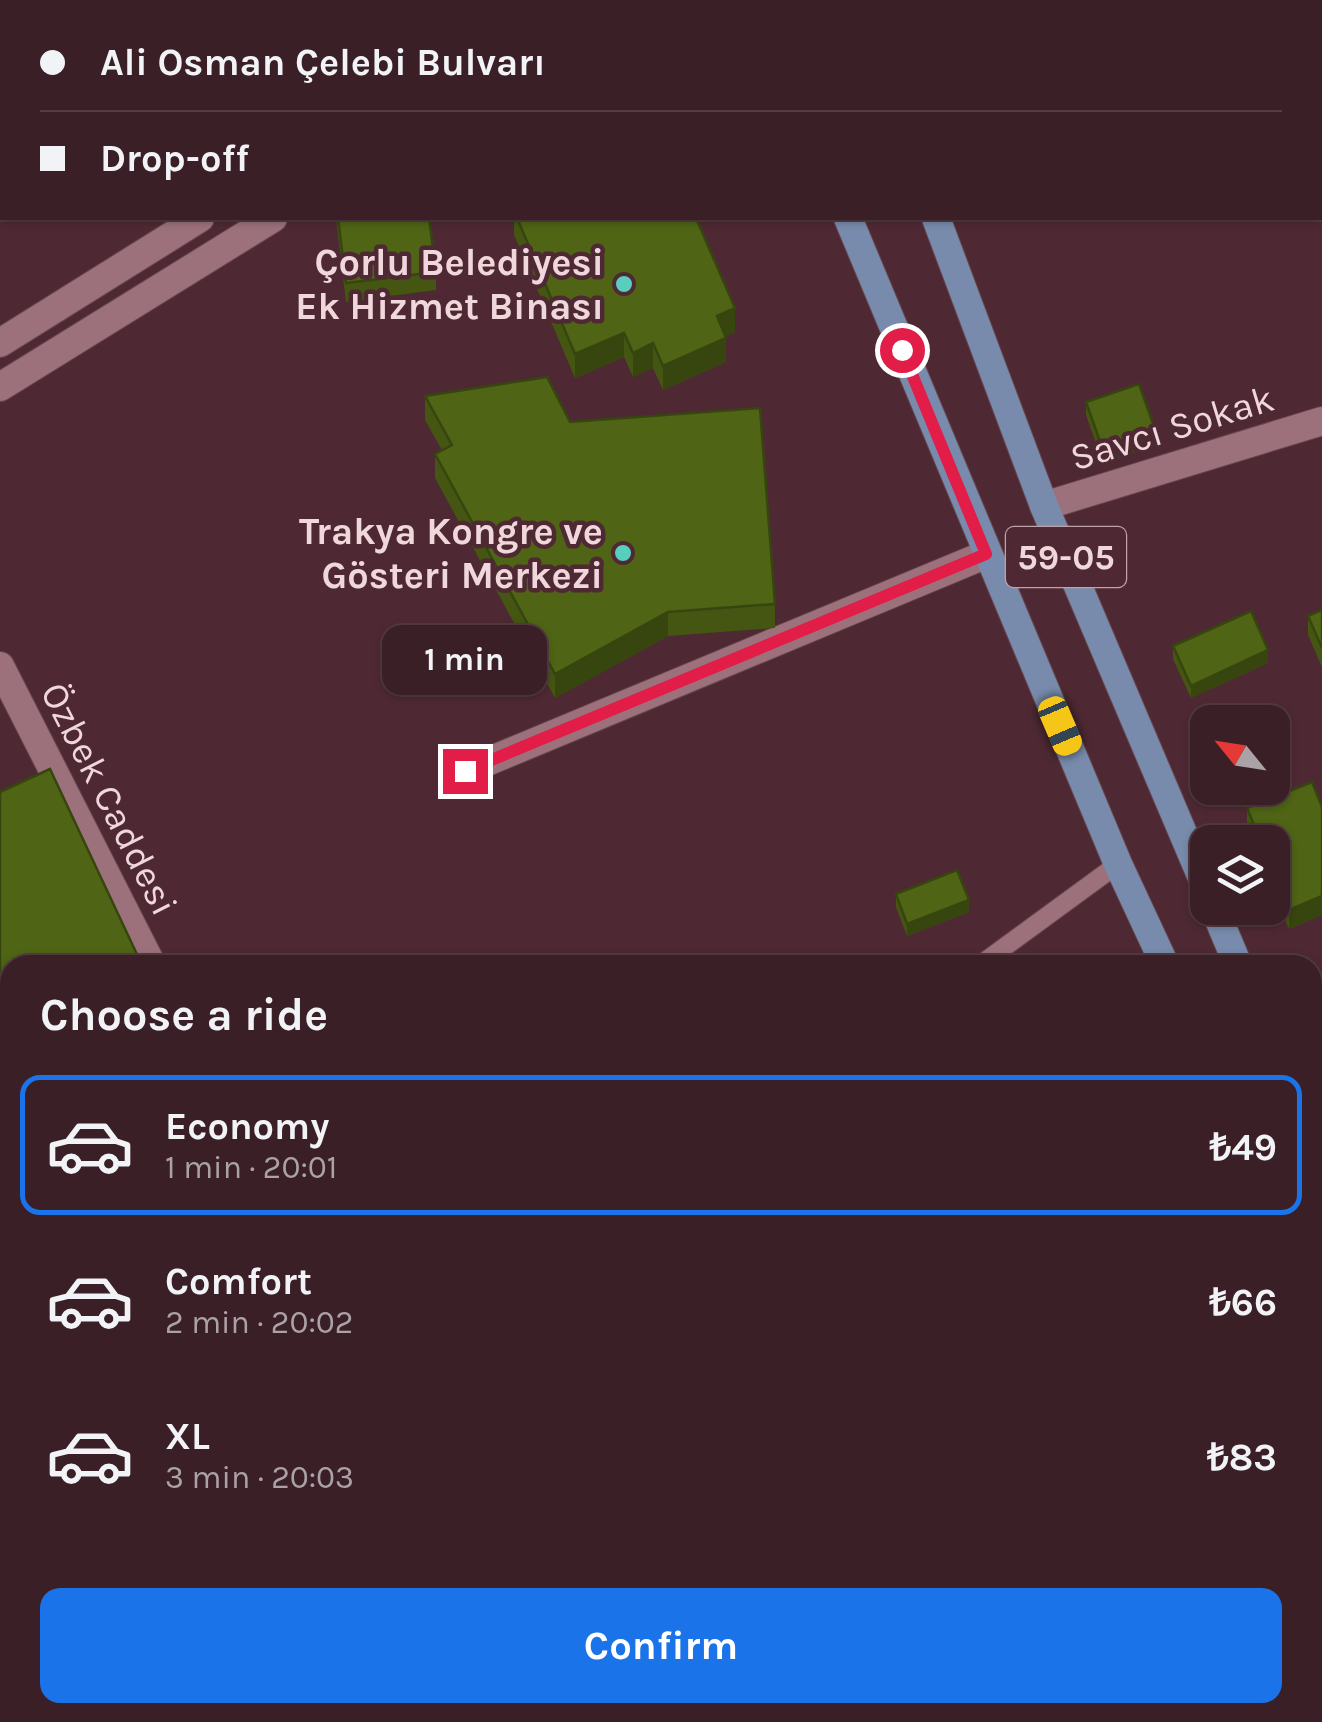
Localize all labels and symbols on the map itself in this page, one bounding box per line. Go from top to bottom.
place label: Çorlu Belediyesi Ek Hizmet Binası [295,240,604,329]
marker: Çorlu Belediyesi Ek Hizmet Binası [613,273,635,295]
route start [880,328,925,373]
street label: Savcı Sokak [1065,376,1279,480]
place label: Trakya Kongre ve Gösteri Merkezi [299,509,603,598]
road number: 59-05 [1006,527,1126,587]
marker: Trakya Kongre ve Gösteri Merkezi [612,542,634,564]
callout: 1 min [382,626,548,696]
street label: Özbek Caddesi [31,675,187,923]
car [1034,693,1086,759]
north arrow [1190,705,1290,805]
route end [443,749,488,794]

